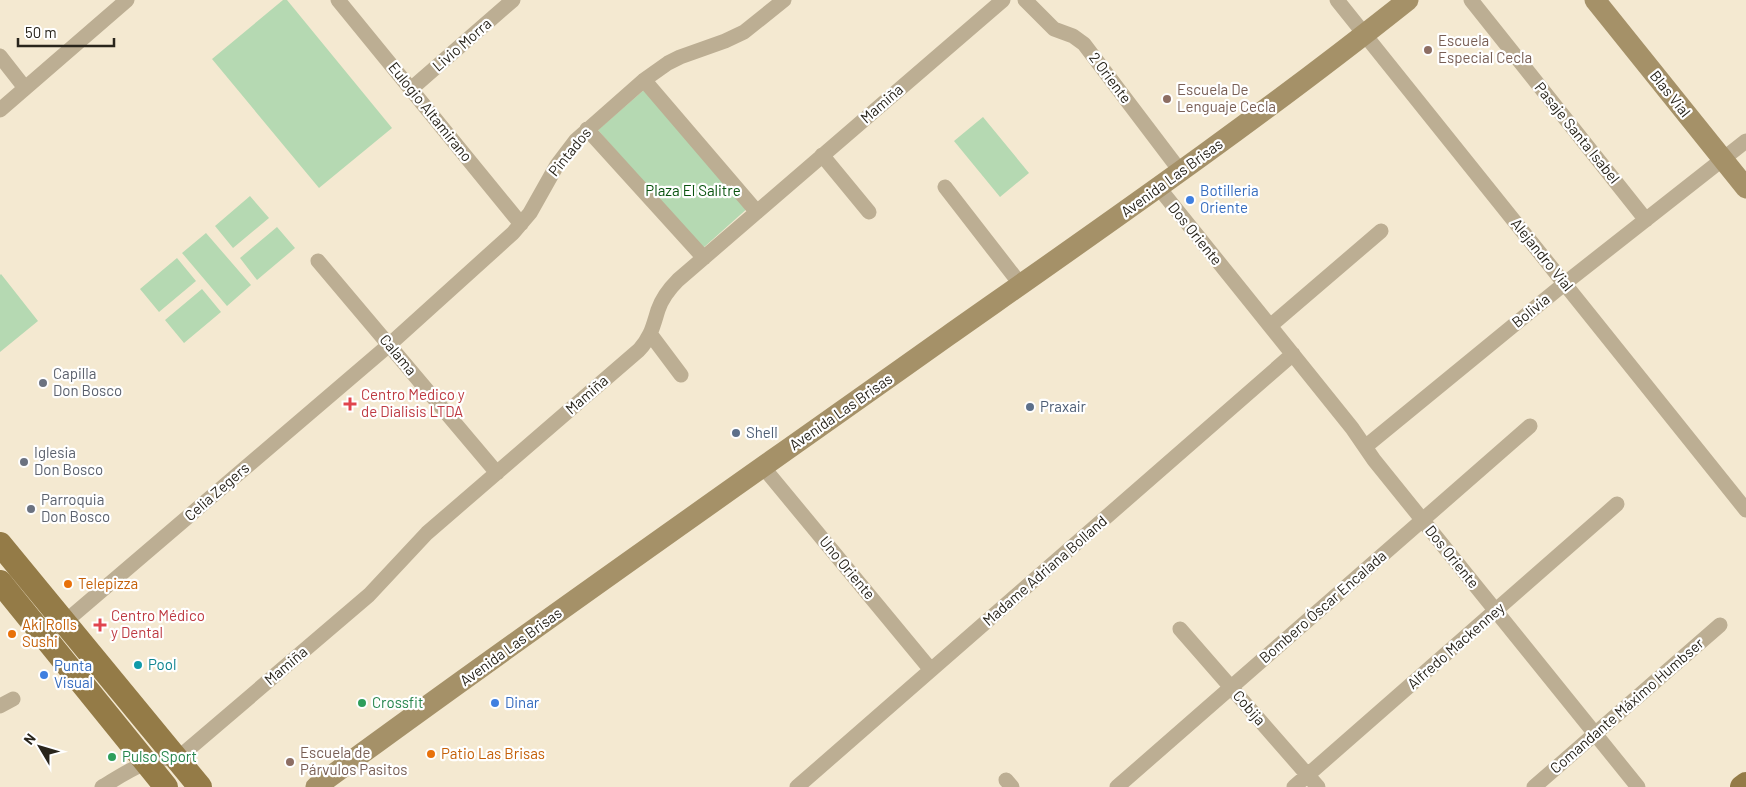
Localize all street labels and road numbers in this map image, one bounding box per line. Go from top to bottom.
street label: Livio Morra [428,14,494,75]
street label: 2 Oriente [1086,48,1136,106]
street label: Eulogio Altamirano [385,58,476,165]
street label: Blas Vial [1647,67,1695,120]
street label: Pasaje Santa Isabel [1531,78,1624,187]
street label: Mamiña [856,80,906,127]
street label: Pintados [544,123,594,179]
street label: Avenida Las Brisas [1117,134,1226,220]
street label: Dos Oriente [1165,198,1227,268]
street label: Alejandro Vial [1508,214,1578,294]
street label: Bolivia [1508,290,1553,331]
street label: Calama [376,330,421,378]
street label: Avenida Las Brisas [785,369,895,453]
street label: Mamiña [561,371,611,418]
street label: Celia Zegers [180,458,252,524]
street label: Madame Adriana Bolland [979,511,1110,629]
street label: Dos Oriente [1422,521,1484,591]
street label: Uno Oriente [816,532,879,603]
street label: Bombero Óscar Encalada [1255,546,1390,666]
street label: Alfredo Mackenney [1403,598,1508,692]
street label: Avenida Las Brisas [456,603,565,689]
street label: Comandante Máximo Humbser [1546,633,1707,777]
street label: Mamiña [260,642,310,688]
street label: Cobija [1230,686,1270,729]

